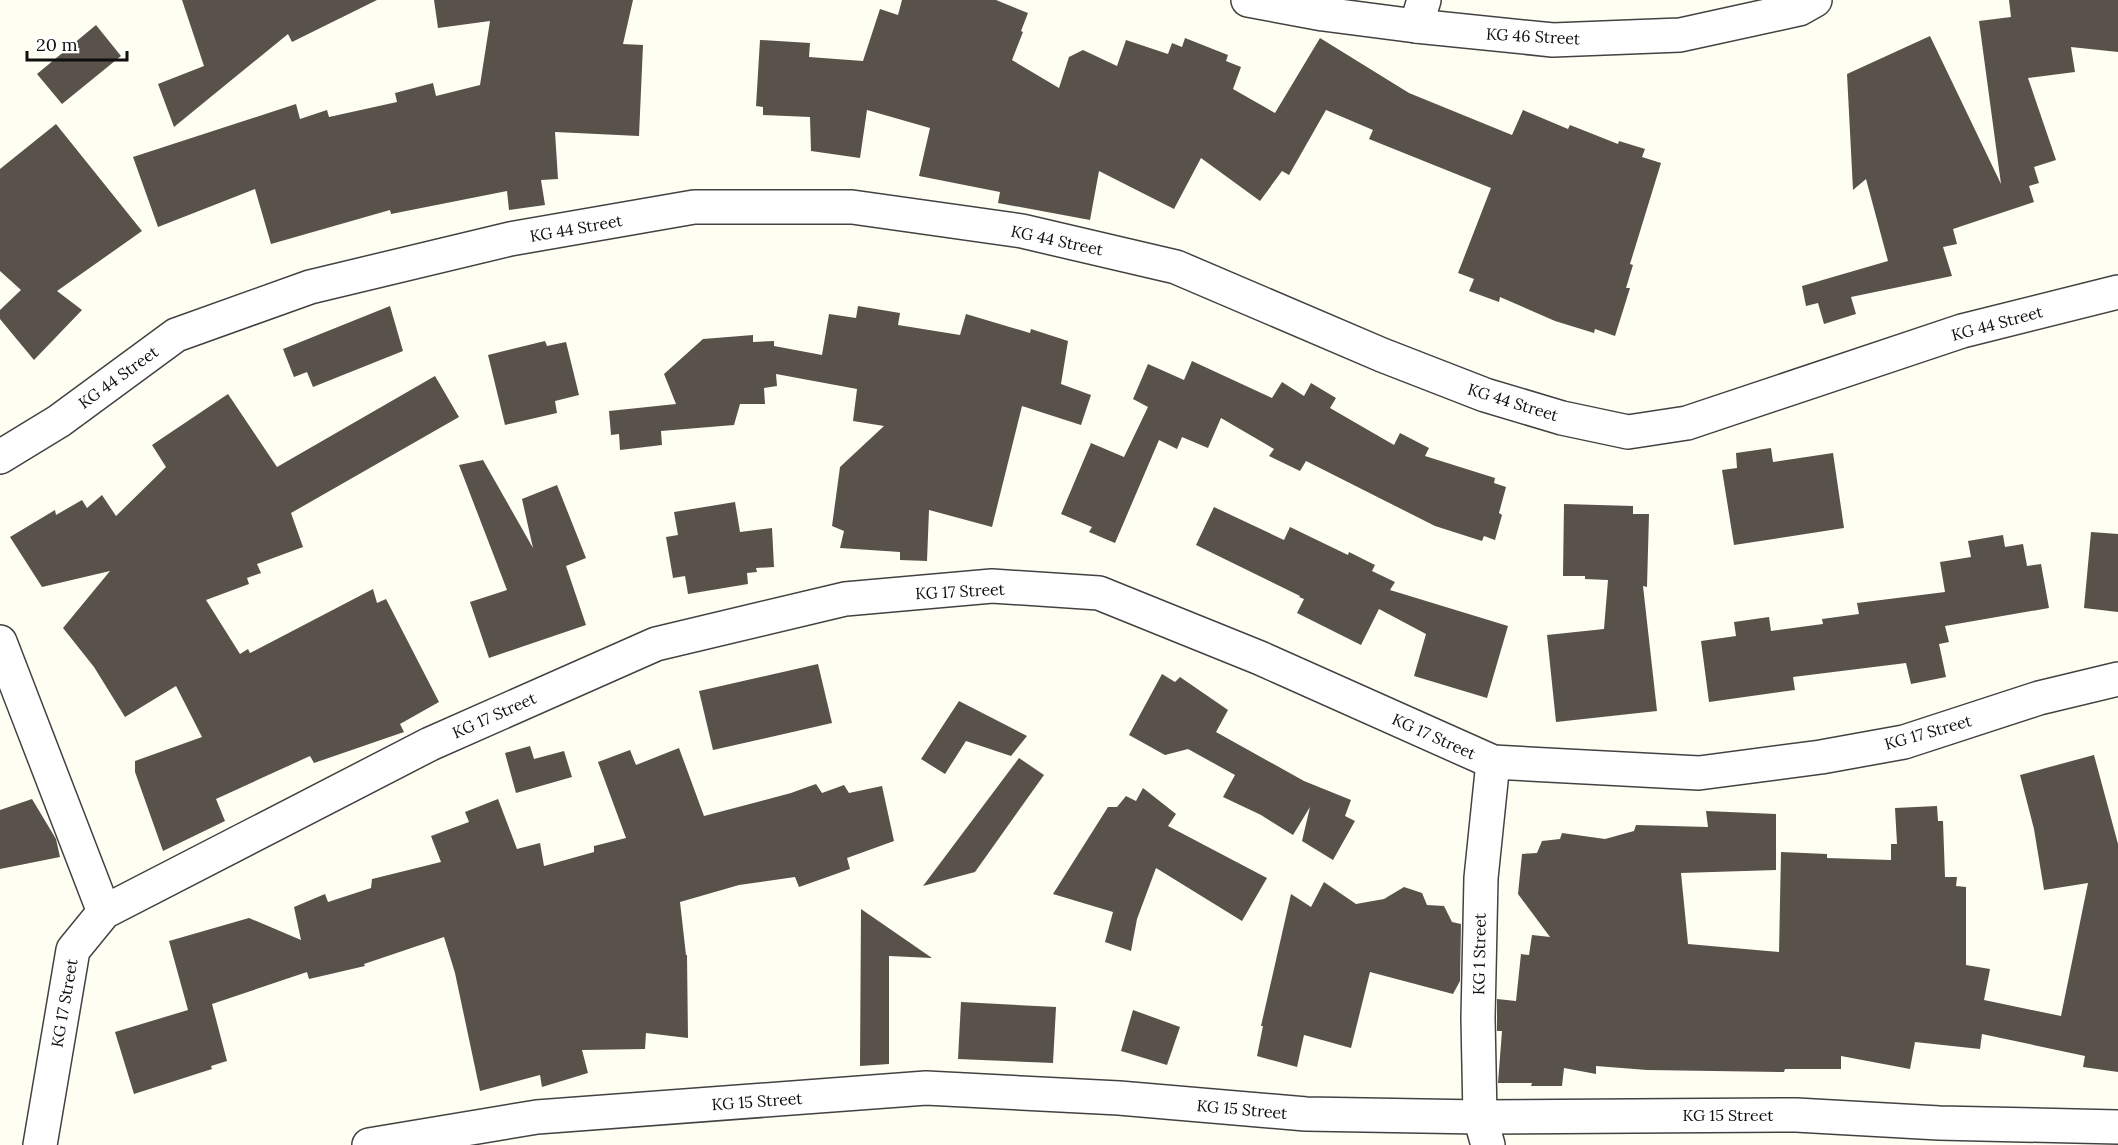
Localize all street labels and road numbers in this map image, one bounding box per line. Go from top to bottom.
street label: KG 46 Street [1485,24,1581,48]
street label: KG 44 Street [528,210,625,246]
street label: KG 44 Street [1009,220,1106,260]
street label: KG 44 Street [1949,301,2046,345]
street label: KG 44 Street [74,341,162,413]
street label: KG 44 Street [1465,379,1561,425]
street label: KG 17 Street [915,579,1006,603]
street label: KG 17 Street [449,687,540,742]
street label: KG 17 Street [1389,709,1480,764]
street label: KG 17 Street [1882,710,1975,754]
street label: KG 1 Street [1468,912,1490,995]
street label: KG 17 Street [46,956,82,1049]
street label: KG 15 Street [711,1088,804,1114]
street label: KG 15 Street [1196,1095,1289,1123]
street label: KG 15 Street [1683,1105,1774,1125]

